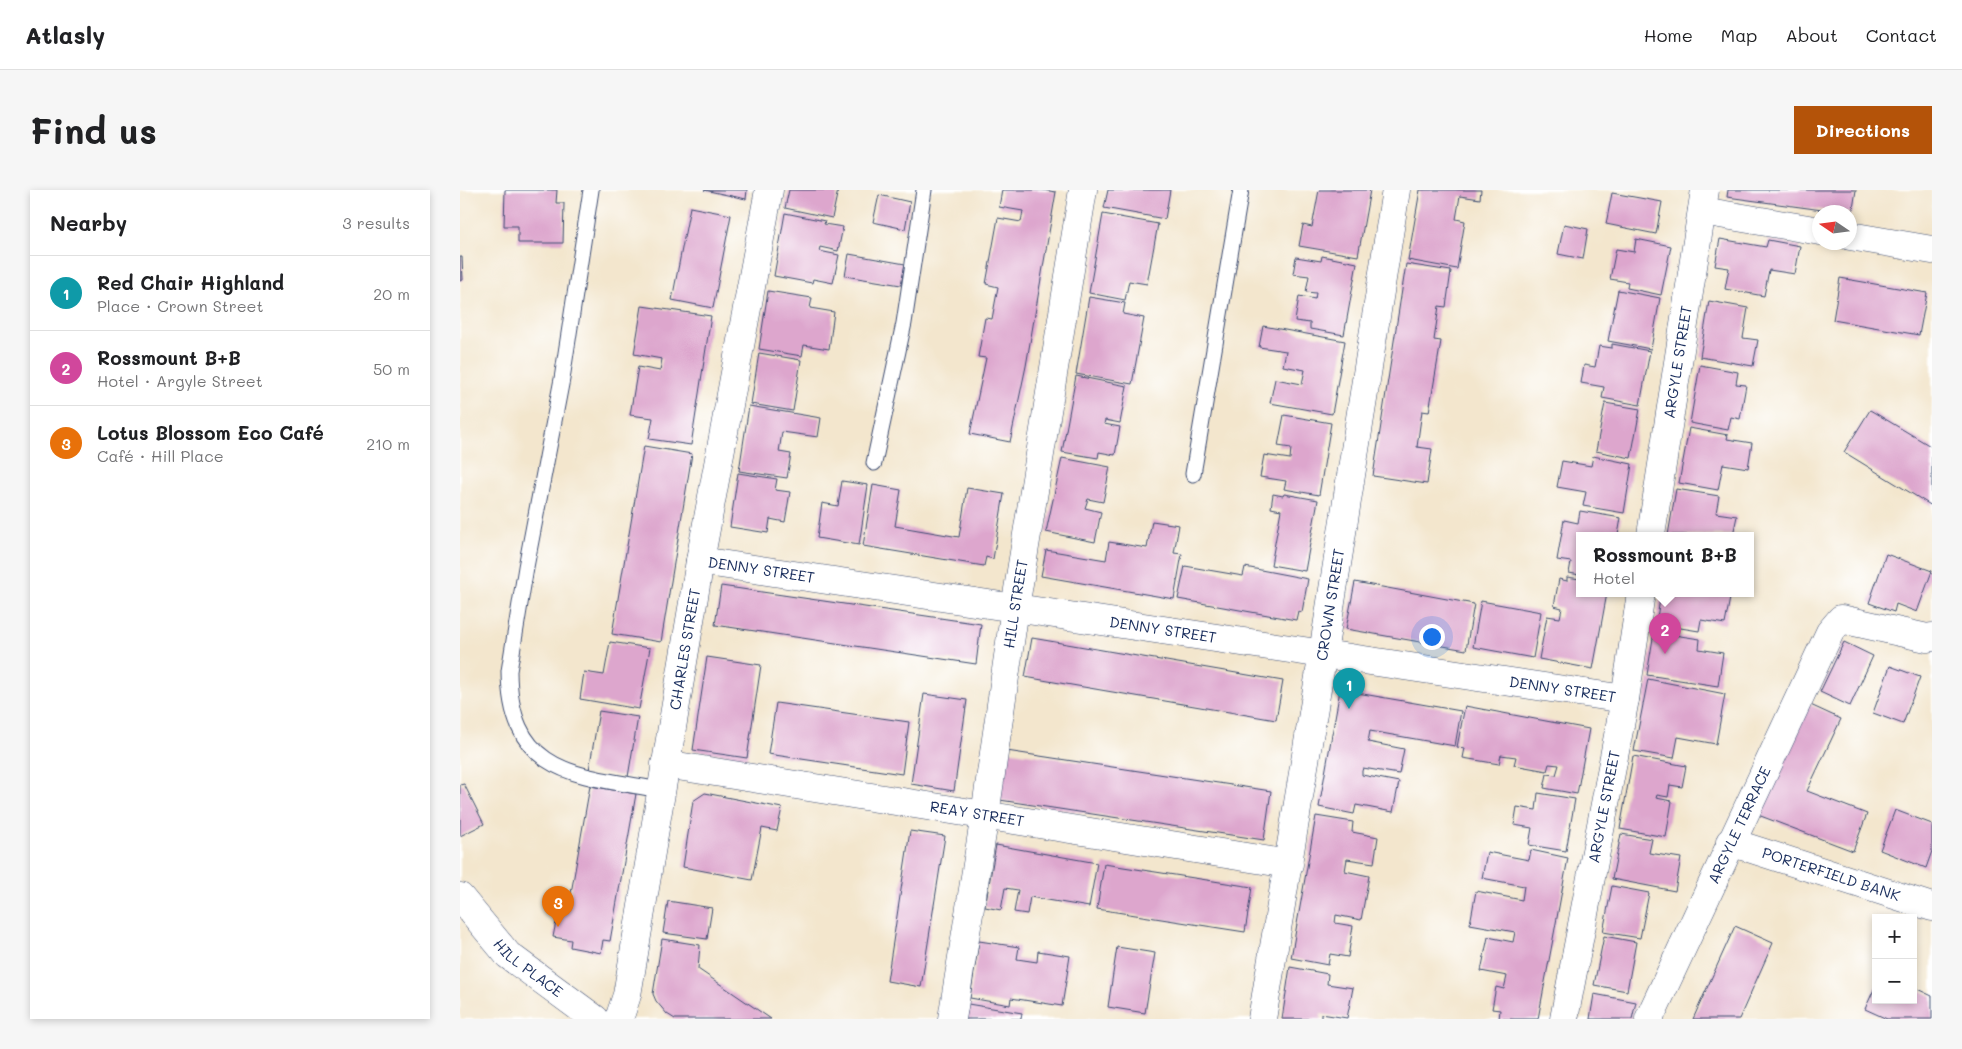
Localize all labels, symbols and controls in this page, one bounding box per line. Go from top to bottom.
text: Atlasly [25,19,105,50]
text: Home [1644,23,1693,47]
text: Map [1721,23,1757,47]
text: About [1785,23,1838,47]
text: Contact [1866,23,1937,47]
button: Directions [1794,106,1932,154]
text: Find us [30,107,157,153]
north arrow [1812,205,1857,250]
text: Nearby [50,209,127,236]
text: 3 results [342,212,410,233]
text: Red Chair Highland [97,270,284,295]
text: 1 [62,283,70,304]
text: 20 m [373,283,410,304]
text: Place · Crown Street [97,295,264,316]
street label: ARGYLE STREET [1658,304,1696,420]
text: Rossmount B+B [97,345,241,370]
text: 2 [62,358,70,379]
text: 50 m [373,358,410,379]
text: Hotel · Argyle Street [97,370,263,391]
text: Lotus Blossom Eco Café [97,420,324,445]
text: 3 [61,433,71,454]
text: 210 m [366,433,410,454]
text: Café · Hill Place [97,445,224,466]
popup [1576,532,1754,597]
text: Rossmount B+B [1593,542,1737,567]
street label: CROWN STREET [1311,547,1348,662]
street label: DENNY STREET [707,551,816,587]
street label: HILL STREET [998,558,1032,650]
text: Hotel [1593,567,1635,588]
street label: CHARLES STREET [664,587,704,711]
street label: DENNY STREET [1108,611,1218,647]
pin: 2 [1649,613,1681,654]
your location [1419,624,1445,650]
pin: 1 [1333,668,1365,709]
street label: DENNY STREET [1508,671,1617,707]
street label: ARGYLE STREET [1583,749,1624,865]
street label: ARGYLE TERRACE [1703,762,1775,887]
street label: REAY STREET [929,796,1026,830]
street label: PORTERFIELD BANK [1760,842,1903,905]
pin: 3 [542,886,574,927]
map controls [1872,914,1917,1004]
button: + [1872,914,1917,959]
street label: HILL PLACE [489,934,568,1001]
button: − [1872,959,1917,1004]

